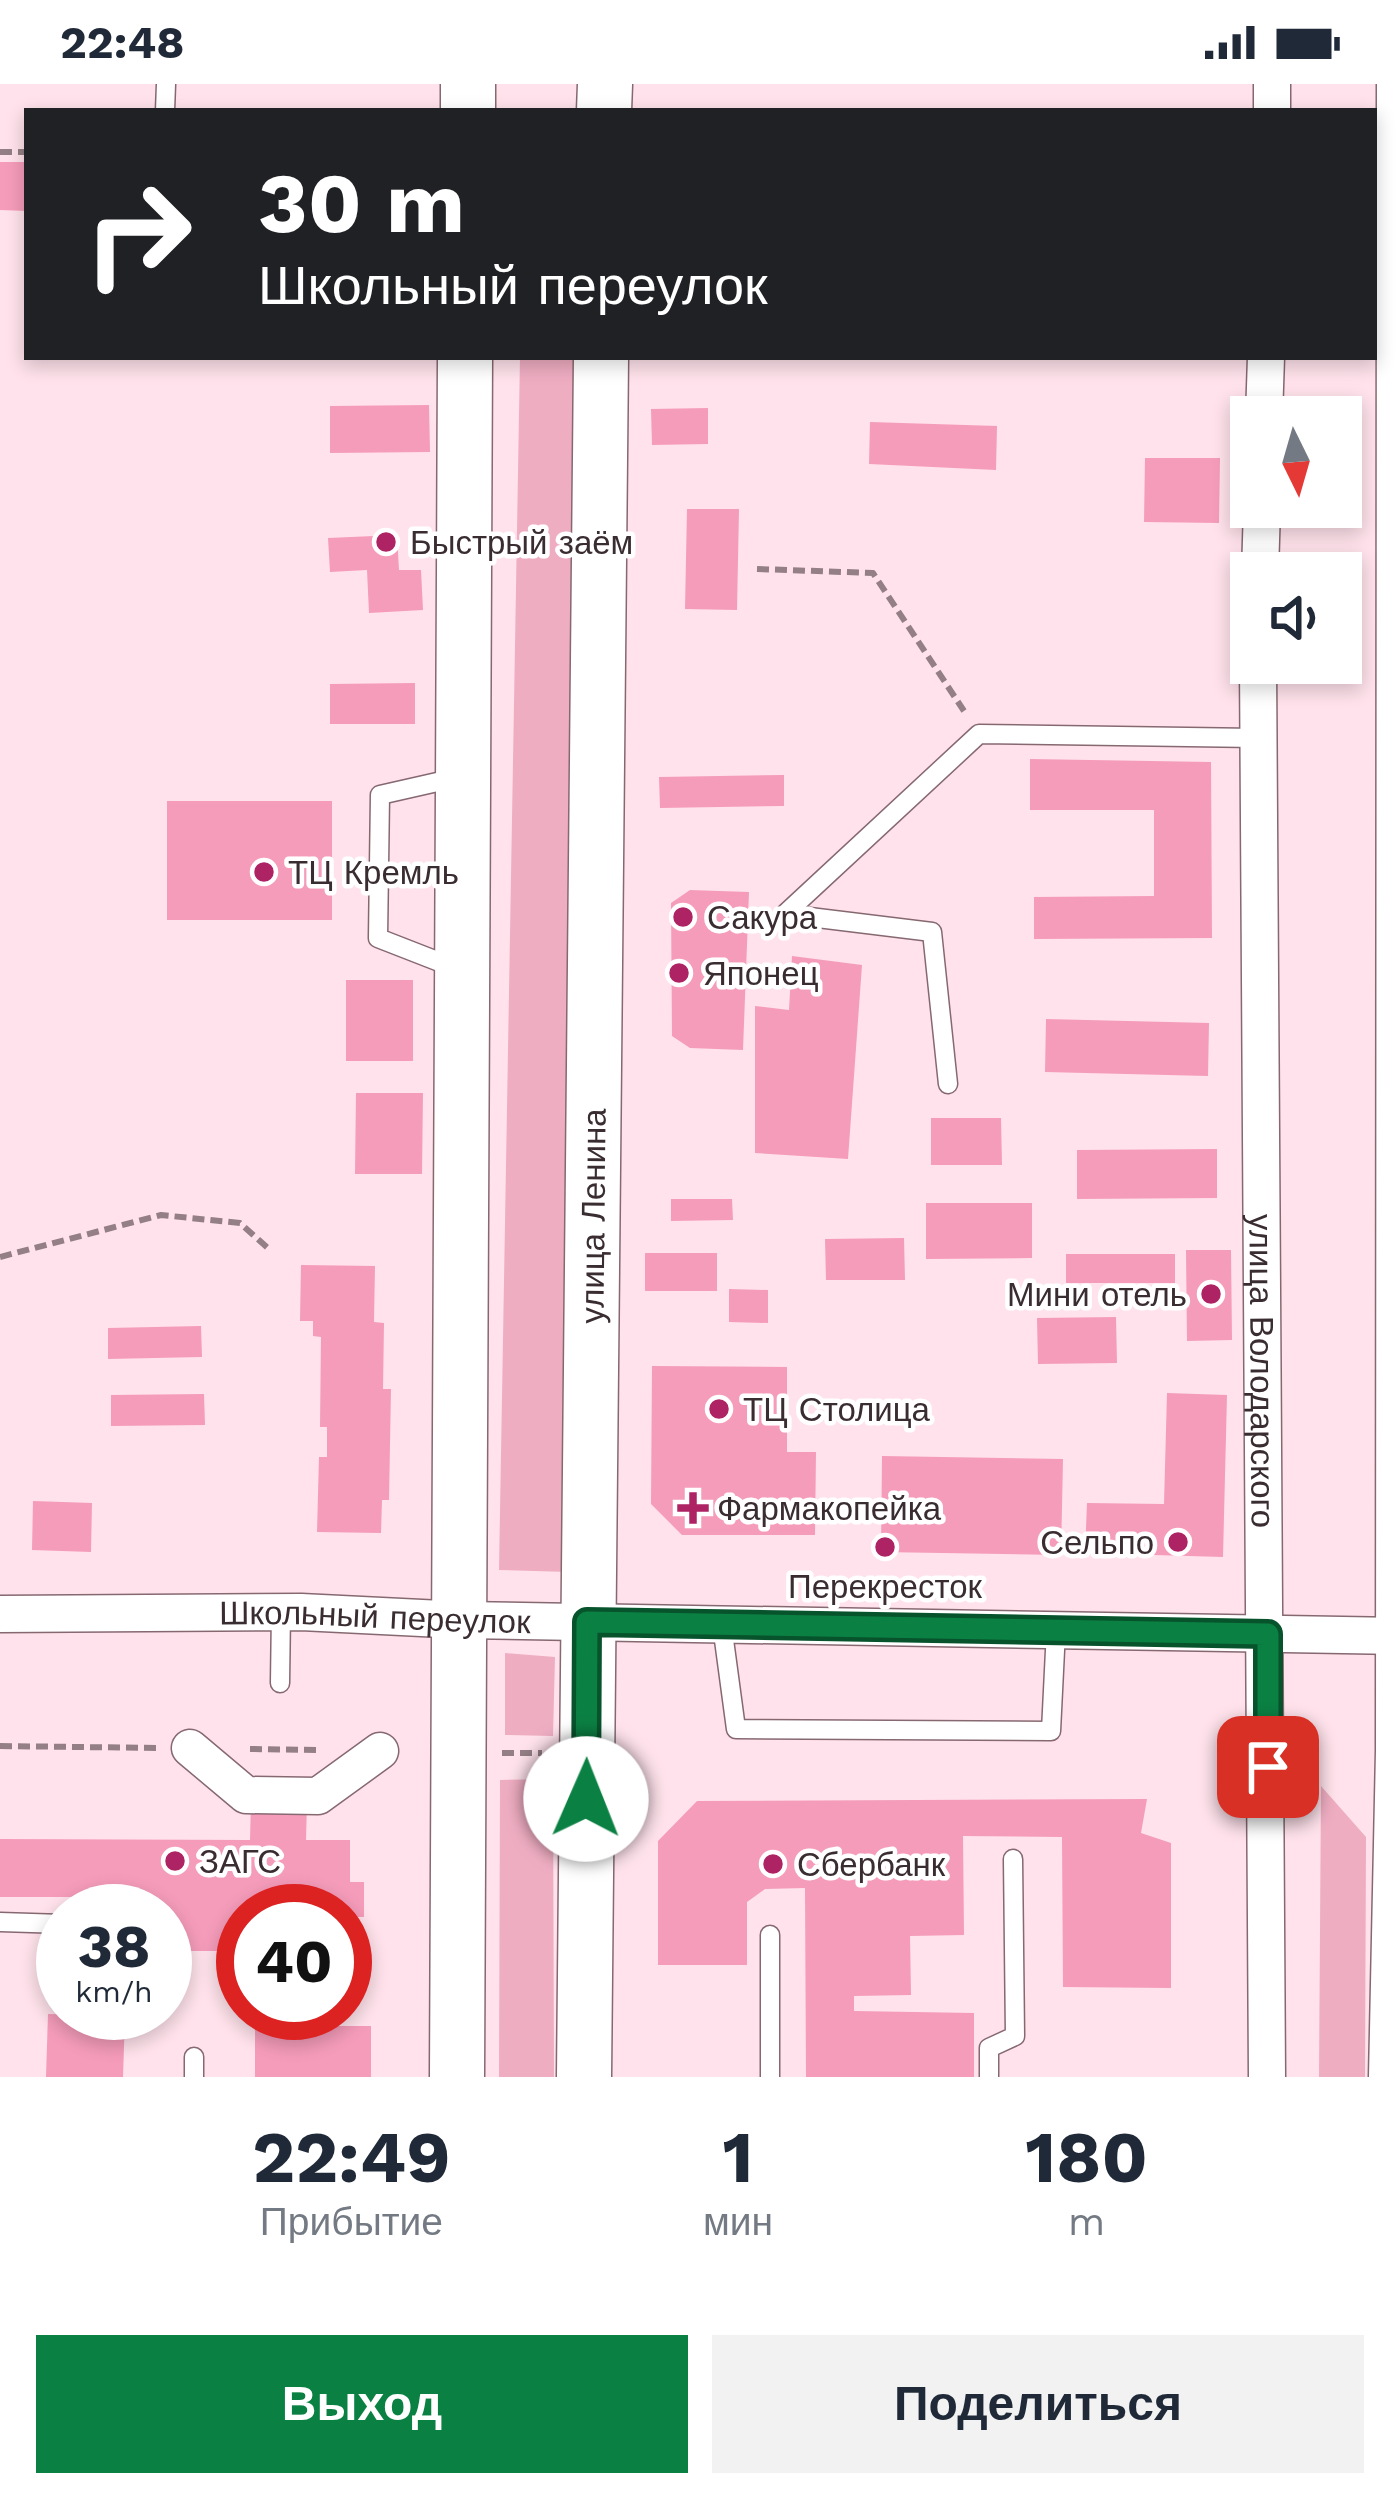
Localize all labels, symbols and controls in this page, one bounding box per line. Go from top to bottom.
text: 22:48 [60,16,185,69]
text: 30 m [258,154,465,252]
icon: right [60,156,216,312]
text: Школьный переулок [258,254,768,317]
north arrow [1230,396,1362,528]
map controls [1230,396,1362,684]
place label: Быстрый заём [410,523,633,562]
marker: Быстрый заём [373,529,399,555]
button: sound [1230,552,1362,684]
place label: ТЦ Кремль [288,853,459,892]
marker: ТЦ Кремль [251,859,277,885]
place label: Сакура [707,898,818,937]
marker: Сакура [670,904,696,930]
place label: Японец [703,954,819,993]
marker: Японец [666,960,692,986]
street label: улица Ленина [572,1108,614,1324]
street label: улица Володарского [1242,1214,1283,1528]
place label: Мини отель [1007,1275,1187,1314]
marker: Мини отель [1198,1281,1224,1307]
place label: ТЦ Столица [743,1390,931,1429]
marker: ТЦ Столица [706,1396,732,1422]
place label: Фармакопейка [717,1489,942,1528]
marker: Фармакопейка [680,1495,706,1521]
place label: Сельпо [1040,1523,1154,1562]
marker: Сельпо [1165,1529,1191,1555]
marker: Перекресток [872,1534,898,1560]
place label: Перекресток [788,1567,983,1606]
street label: Школьный переулок [219,1593,531,1641]
pin [1217,1716,1319,1818]
icon: arrive [1235,1734,1301,1800]
position arrow [523,1736,649,1862]
place label: ЗАГС [199,1842,281,1881]
place label: Сбербанк [797,1845,946,1884]
marker: ЗАГС [162,1848,188,1874]
marker: Сбербанк [760,1851,786,1877]
speed limit sign: 40 [216,1884,372,2040]
text: 38 [77,1911,151,1982]
text: km/h [75,1974,153,2009]
text: 22:49 [252,2115,451,2199]
text: 1 [722,2115,753,2199]
text: 180 [1025,2115,1148,2199]
text: Прибытие [260,2199,443,2244]
text: мин [703,2199,773,2244]
text: m [1068,2199,1105,2244]
button: Выход [36,2335,688,2473]
button: Поделиться [712,2335,1364,2473]

